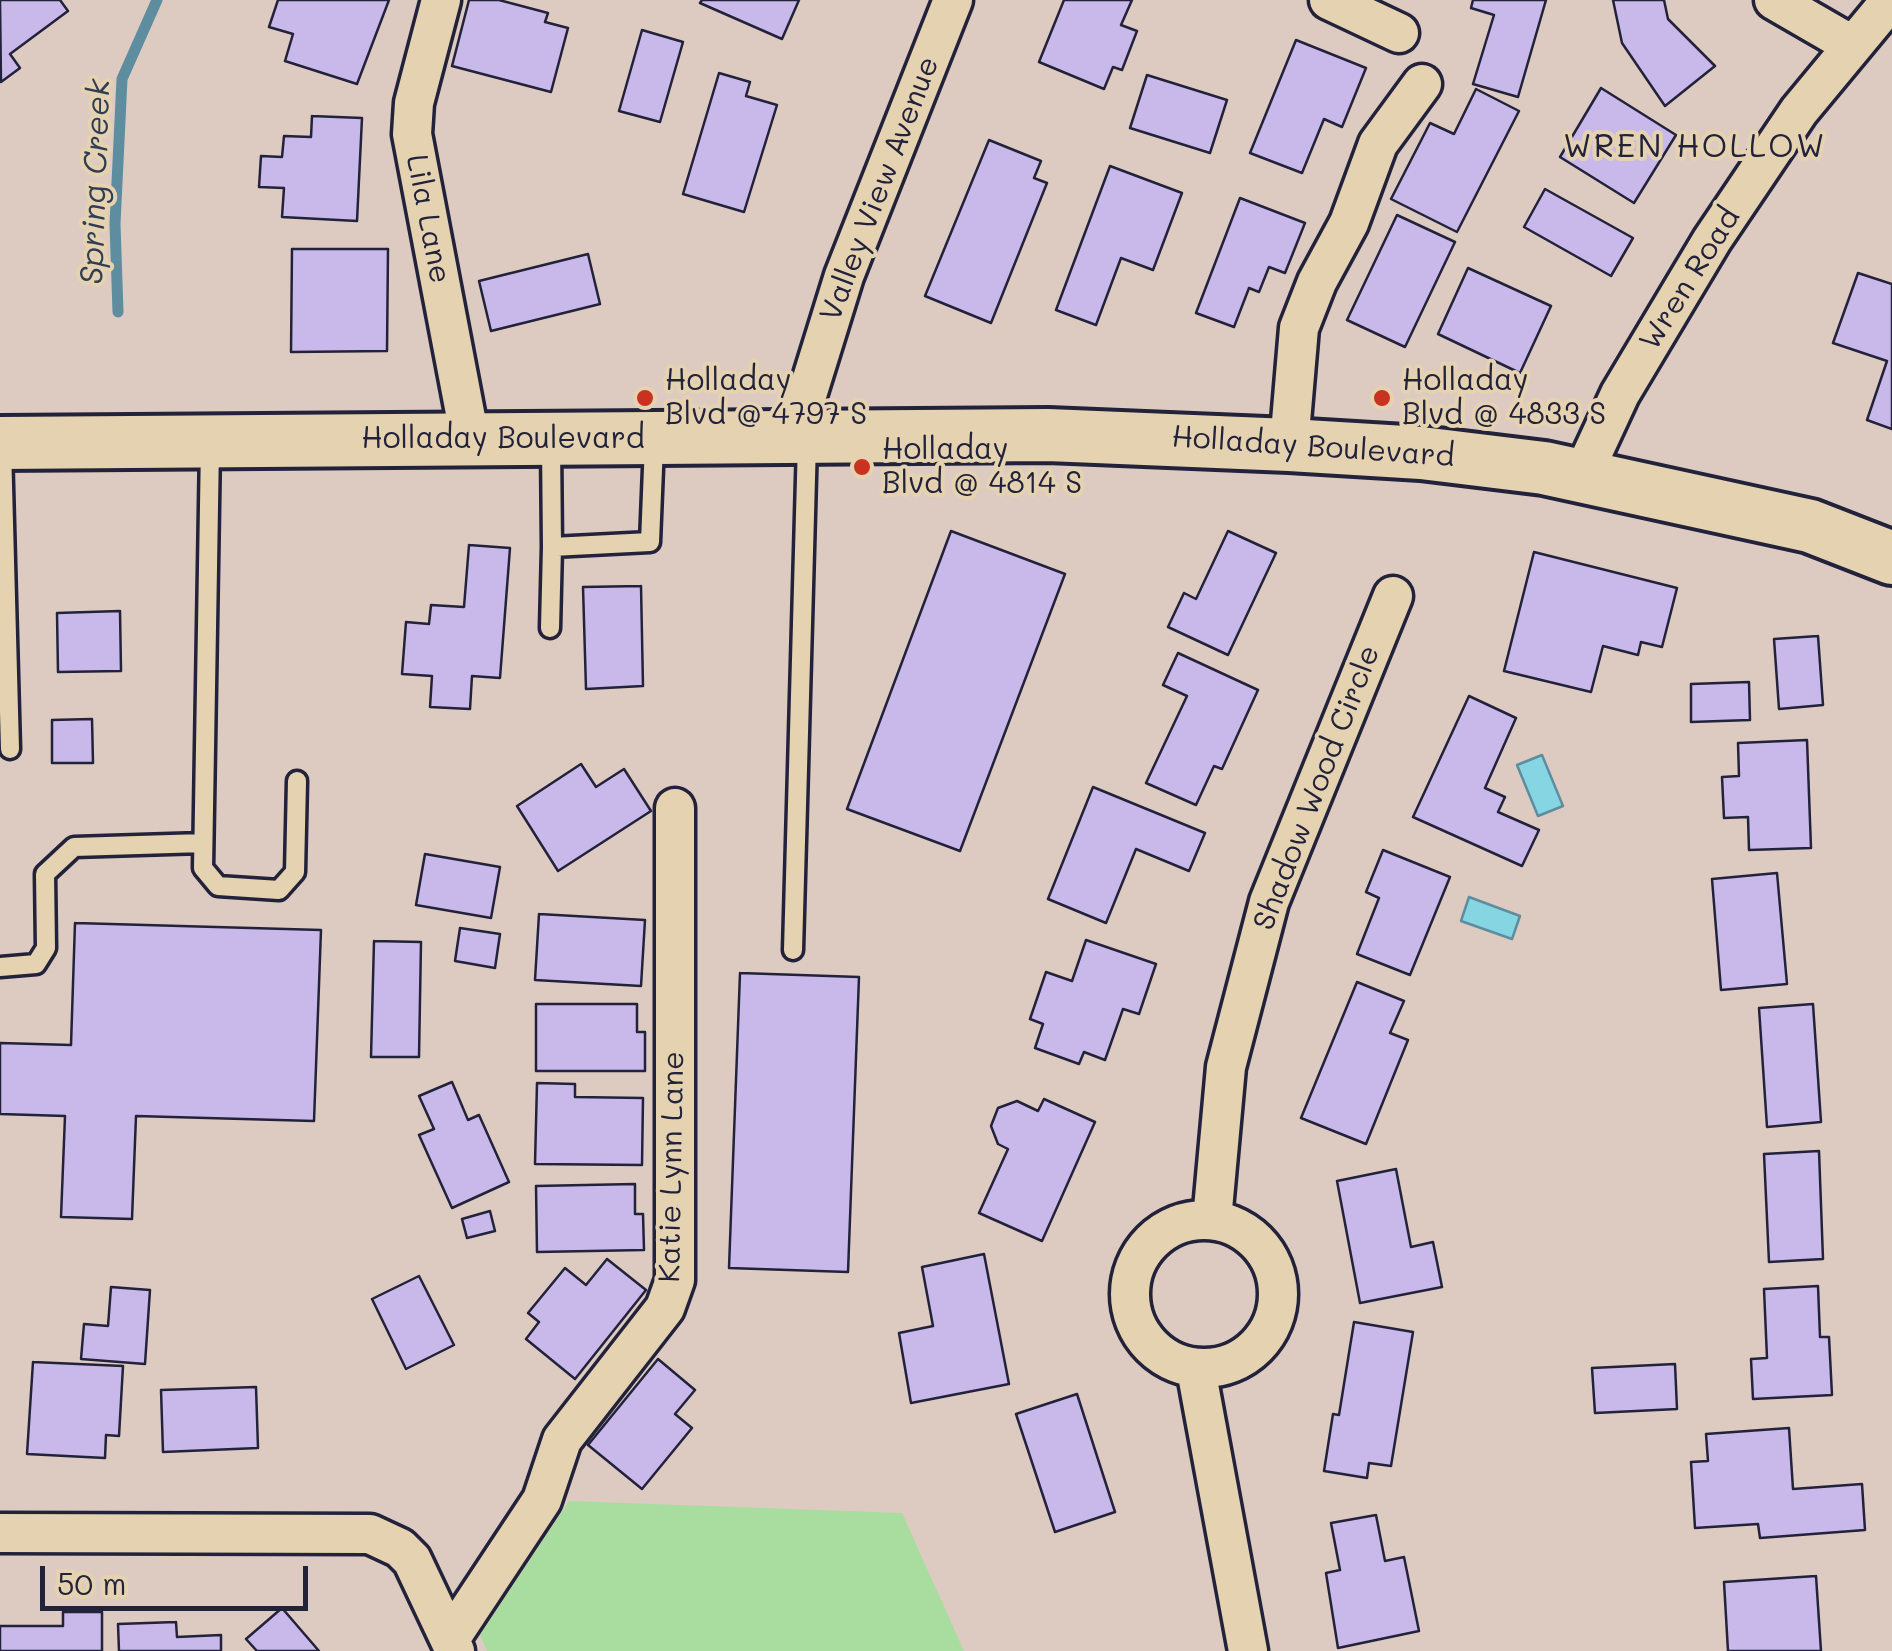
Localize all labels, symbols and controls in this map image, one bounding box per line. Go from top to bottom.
street label: Valley View Avenue [813,52,947,326]
water label: Spring Creek [73,79,119,285]
district label: WREN HOLLOW [1563,128,1827,166]
street label: Lila Lane [398,152,458,286]
street label: Wren Road [1632,201,1748,357]
place label: Holladay Blvd @ 4797 S [665,363,867,434]
place label: Holladay Blvd @ 4833 S [1402,363,1606,434]
marker: Holladay Blvd @ 4797 S [634,387,656,409]
marker: Holladay Blvd @ 4833 S [1371,387,1393,409]
street label: Holladay Boulevard [1170,419,1456,475]
street label: Holladay Boulevard [361,421,645,457]
place label: Holladay Blvd @ 4814 S [882,432,1082,502]
marker: Holladay Blvd @ 4814 S [851,456,873,478]
street label: Shadow Wood Circle [1246,641,1388,935]
street label: Katie Lynn Lane [652,1051,692,1283]
scale bar [45,1546,312,1608]
text: 50 m [57,1563,127,1603]

